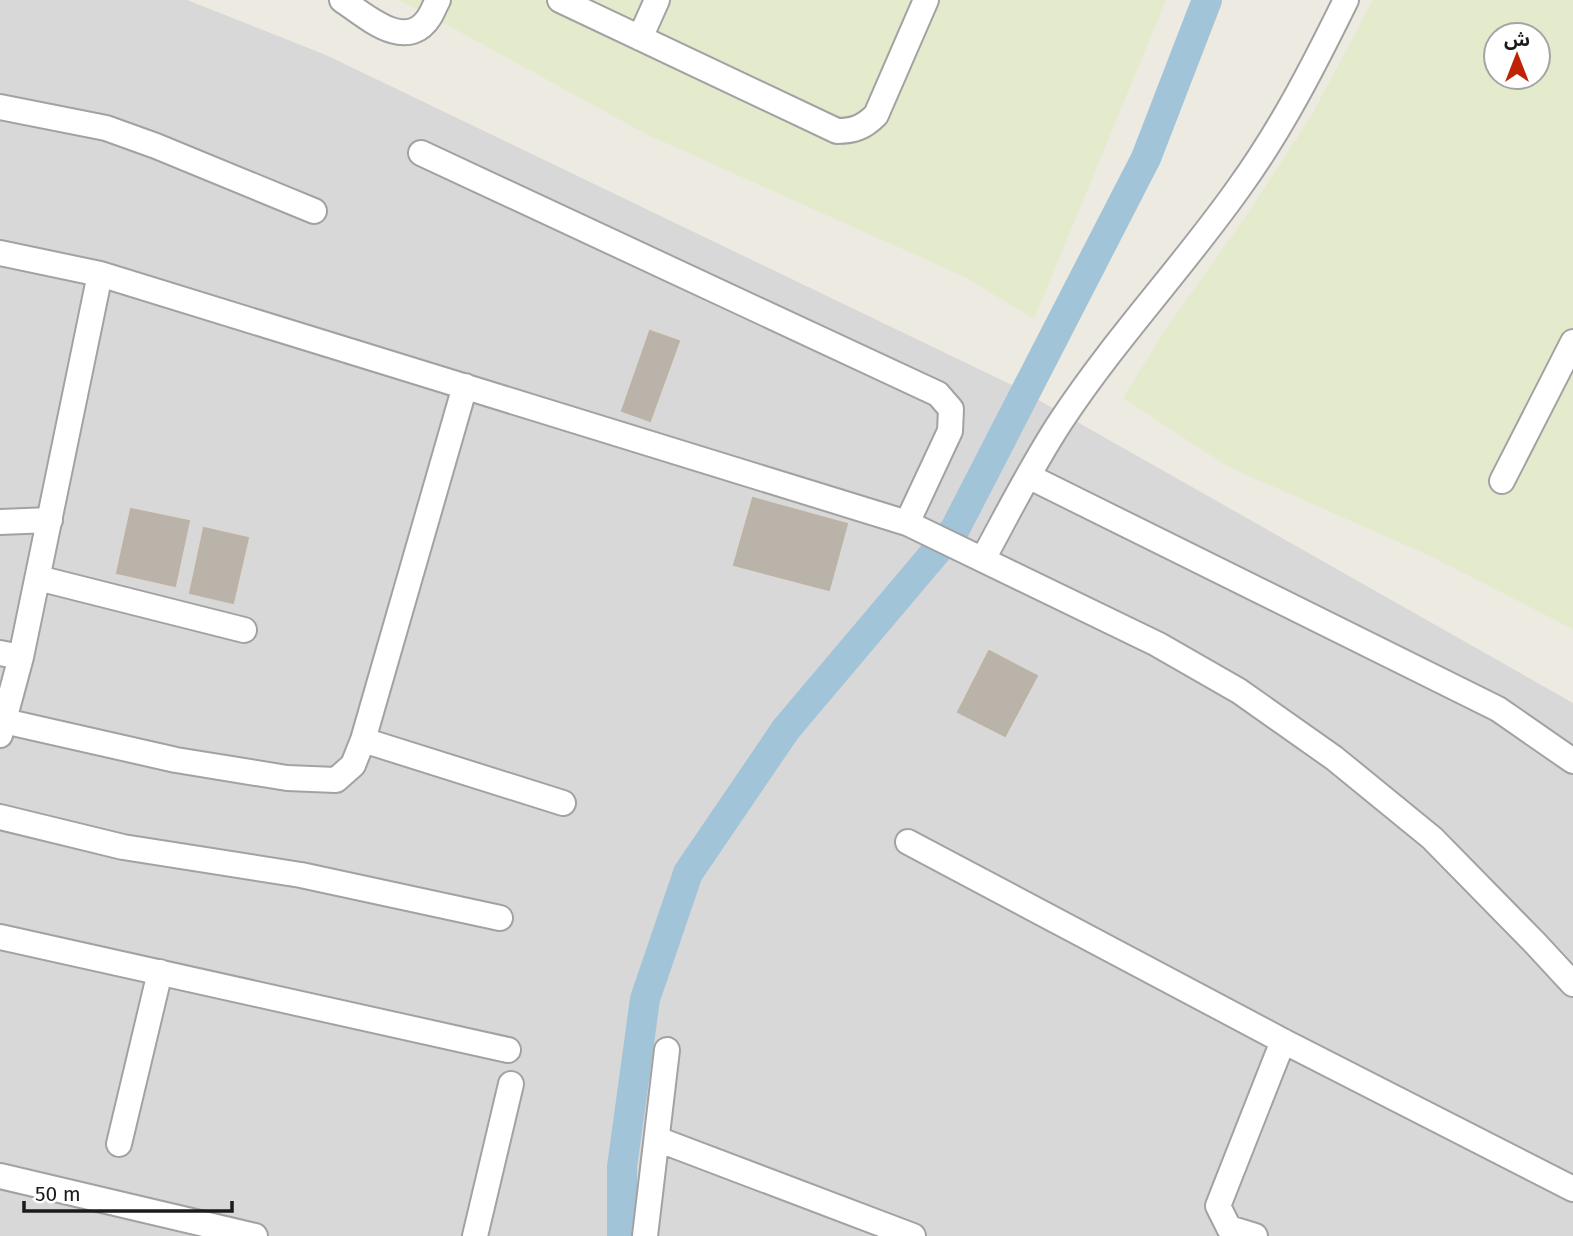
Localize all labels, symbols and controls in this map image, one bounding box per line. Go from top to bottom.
north arrow [1482,21,1552,91]
text: ش [1504,28,1530,51]
scale bar [24,1170,233,1214]
text: 50 m [35,1181,81,1207]

